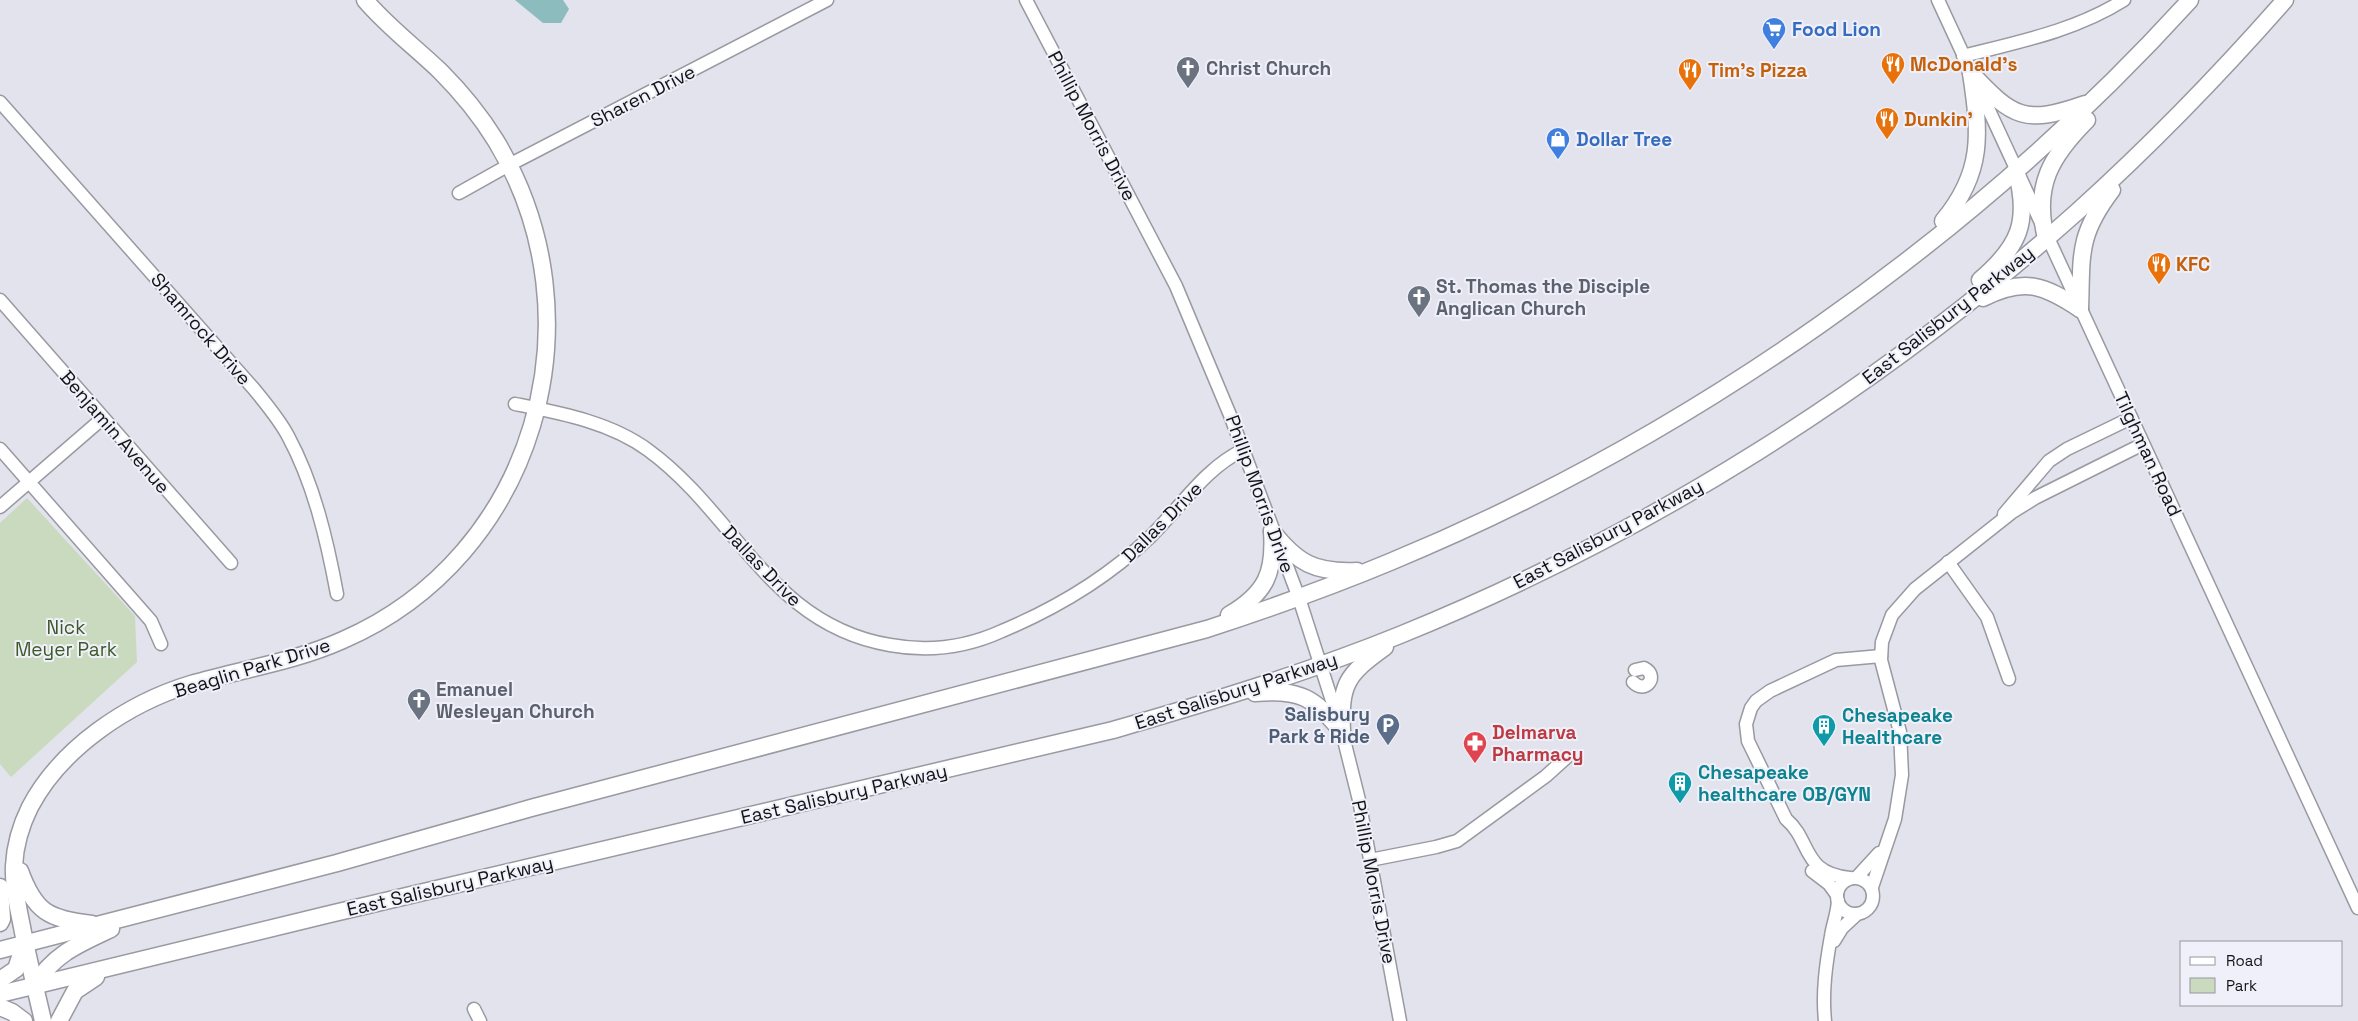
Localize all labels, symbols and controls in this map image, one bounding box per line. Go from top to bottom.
supermarket icon: Food Lion [1761,16,1787,50]
place label: Food Lion [1792,17,1881,42]
street label: Phillip Morris Drive [1042,47,1142,205]
restaurant icon: McDonald's [1880,51,1906,85]
place label: McDonald's [1910,52,2017,77]
church icon: Christ Church [1175,55,1201,89]
place label: Christ Church [1206,56,1331,81]
restaurant icon: Tim's Pizza [1677,57,1703,91]
place label: Tim's Pizza [1708,58,1807,83]
street label: Sharen Drive [586,59,700,133]
restaurant icon: Dunkin' [1874,106,1900,140]
place label: Dunkin' [1904,107,1973,132]
shop icon: Dollar Tree [1545,126,1571,160]
place label: Dollar Tree [1576,127,1672,152]
street label: East Salisbury Parkway [1857,240,2039,390]
restaurant icon: KFC [2146,251,2172,285]
place label: KFC [2176,252,2210,277]
street label: Shamrock Drive [145,268,257,390]
place label: St. Thomas the Disciple Anglican Church [1436,274,1650,321]
church icon: St. Thomas the Disciple Anglican Church [1406,284,1432,318]
street label: Benjamin Avenue [55,365,175,499]
street label: Tilghman Road [2108,388,2188,520]
street label: Phillip Morris Drive [1220,412,1300,576]
street label: East Salisbury Parkway [1509,473,1707,595]
street label: Dallas Drive [1116,476,1208,568]
street label: Dallas Drive [717,520,807,612]
park label: Nick Meyer Park [15,615,117,662]
street label: Beaglin Park Drive [171,632,333,704]
street label: East Salisbury Parkway [1132,646,1340,736]
place label: Emanuel Wesleyan Church [436,677,595,724]
church icon: Emanuel Wesleyan Church [406,687,432,721]
place label: Salisbury Park & Ride [1268,702,1370,749]
place label: Chesapeake Healthcare [1842,703,1953,750]
parking icon: Salisbury Park & Ride [1375,712,1401,746]
building icon: Chesapeake Healthcare [1811,713,1837,747]
place label: Delmarva Pharmacy [1492,720,1584,767]
pharmacy icon: Delmarva Pharmacy [1462,730,1488,764]
street label: East Salisbury Parkway [738,758,950,830]
place label: Chesapeake healthcare OB/GYN [1698,760,1871,807]
building icon: Chesapeake healthcare OB/GYN [1667,770,1693,804]
street label: Phillip Morris Drive [1346,798,1402,966]
street label: East Salisbury Parkway [344,850,556,922]
legend [2180,941,2343,1006]
text: Road [2226,951,2263,970]
text: Park [2226,976,2257,995]

